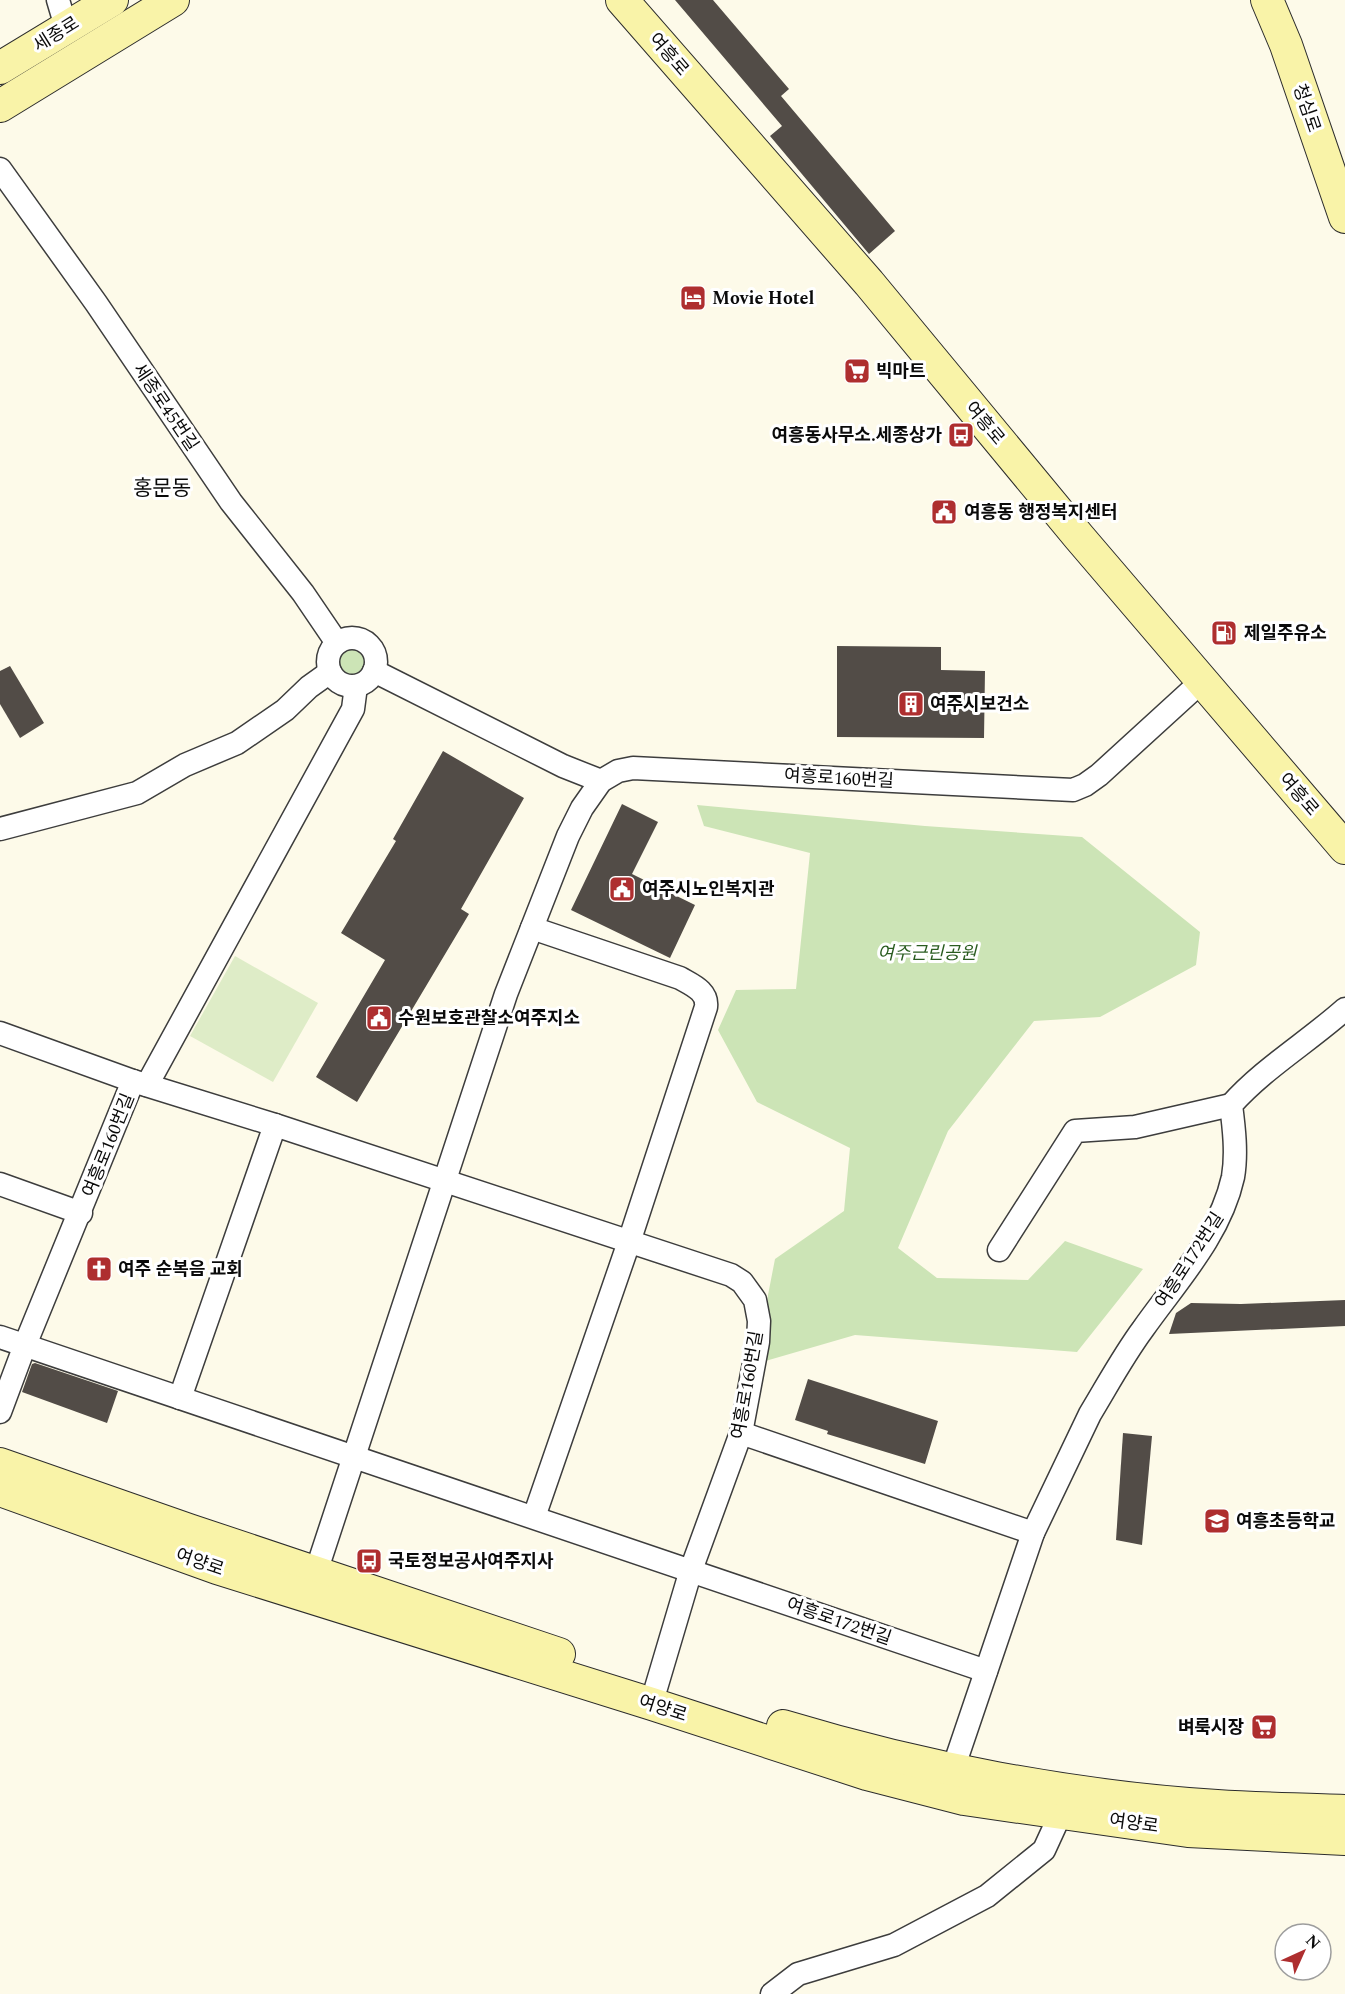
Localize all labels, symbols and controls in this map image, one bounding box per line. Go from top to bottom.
street label: 세종로 [28,10,84,59]
street label: 여흥로 [642,27,695,82]
street label: 청심로 [1286,80,1327,136]
hotel icon: Movie Hotel [678,283,708,313]
place label: Movie Hotel [712,285,815,312]
supermarket icon: 빅마트 [842,356,872,386]
street label: 세종로45번길 [126,358,205,457]
place label: 빅마트 [876,358,926,385]
street label: 여흥로 [958,396,1011,451]
bus stop icon: 여흥동사무소.세종상가 [946,420,976,450]
place label: 여흥동사무소.세종상가 [772,422,942,449]
district label: 홍문동 [133,473,191,505]
public building icon: 여흥동 행정복지센터 [929,497,959,527]
place label: 여흥동 행정복지센터 [964,499,1118,526]
fuel station icon: 제일주유소 [1209,618,1239,648]
place label: 제일주유소 [1244,620,1327,647]
building icon: 여주시보건소 [896,689,926,719]
place label: 여주시보건소 [930,691,1029,718]
street label: 여흥로160번길 [783,762,895,795]
street label: 여흥로 [1272,767,1325,822]
public building icon: 여주시노인복지관 [607,874,637,904]
place label: 여주시노인복지관 [642,876,775,903]
park label: 여주근린공원 [877,940,978,967]
public building icon: 수원보호관찰소여주지소 [364,1003,394,1033]
place label: 수원보호관찰소여주지소 [398,1005,580,1032]
street label: 여흥로160번길 [75,1089,142,1201]
street label: 여흥로172번길 [1148,1207,1231,1314]
church icon: 여주 순복음 교회 [84,1254,114,1284]
place label: 여주 순복음 교회 [118,1256,243,1283]
street label: 여흥로160번길 [725,1329,770,1442]
school or university icon: 여흥초등학교 [1202,1506,1232,1536]
place label: 여흥초등학교 [1236,1508,1335,1535]
street label: 여양로 [172,1542,228,1583]
bus stop icon: 국토정보공사여주지사 [354,1546,384,1576]
place label: 국토정보공사여주지사 [388,1548,554,1575]
street label: 여흥로172번길 [783,1591,895,1652]
street label: 여양로 [635,1688,691,1729]
supermarket icon: 벼룩시장 [1249,1712,1279,1742]
place label: 벼룩시장 [1178,1714,1244,1741]
street label: 여양로 [1107,1807,1160,1840]
north arrow [1273,1922,1333,1982]
text: N [1300,1929,1326,1955]

